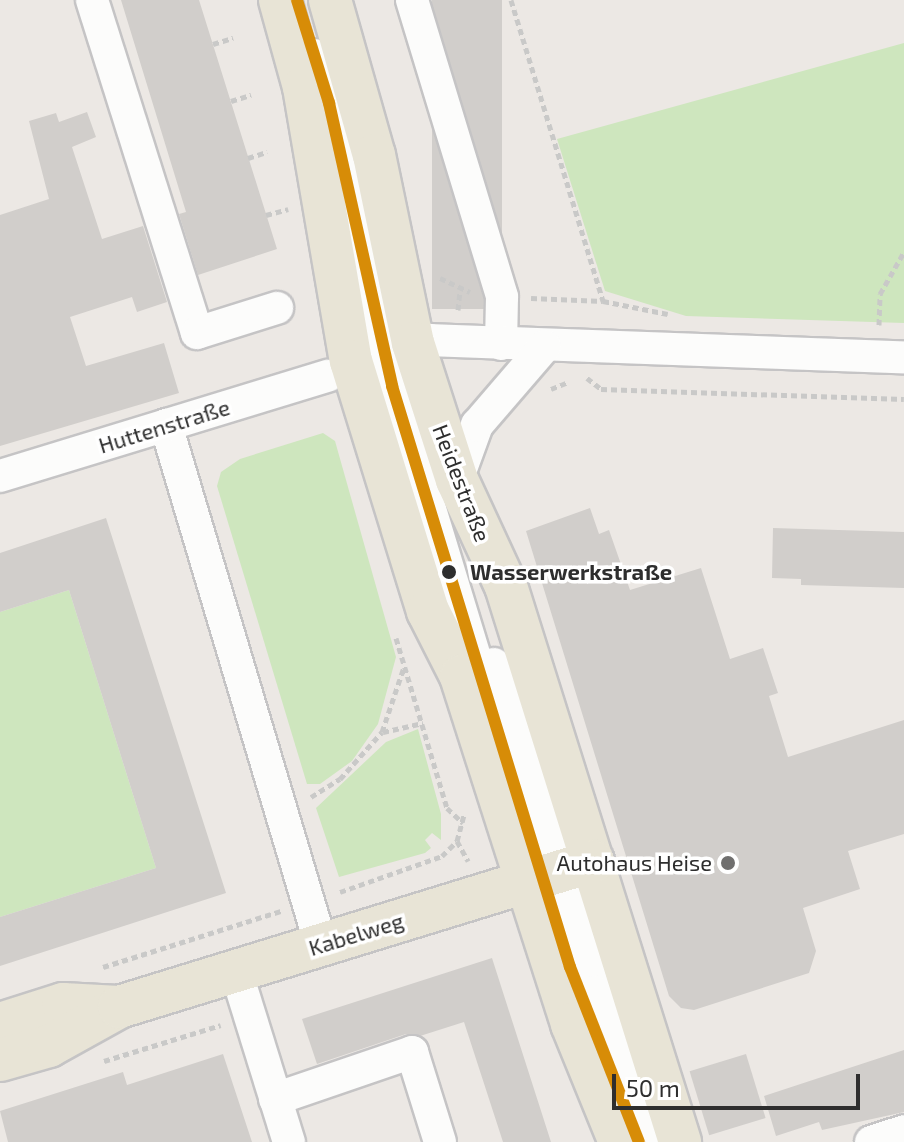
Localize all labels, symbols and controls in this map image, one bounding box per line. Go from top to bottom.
street label: Huttenstraße [95,394,233,458]
street label: Heidestraße [428,421,496,545]
marker: Wasserwerkstraße [435,558,463,586]
place label: Wasserwerkstraße [470,559,672,585]
place label: Autohaus Heise [556,850,712,876]
marker: Autohaus Heise [719,854,737,872]
street label: Kabelweg [305,907,407,961]
scale bar [616,1058,864,1108]
text: 50 m [626,1073,680,1102]

